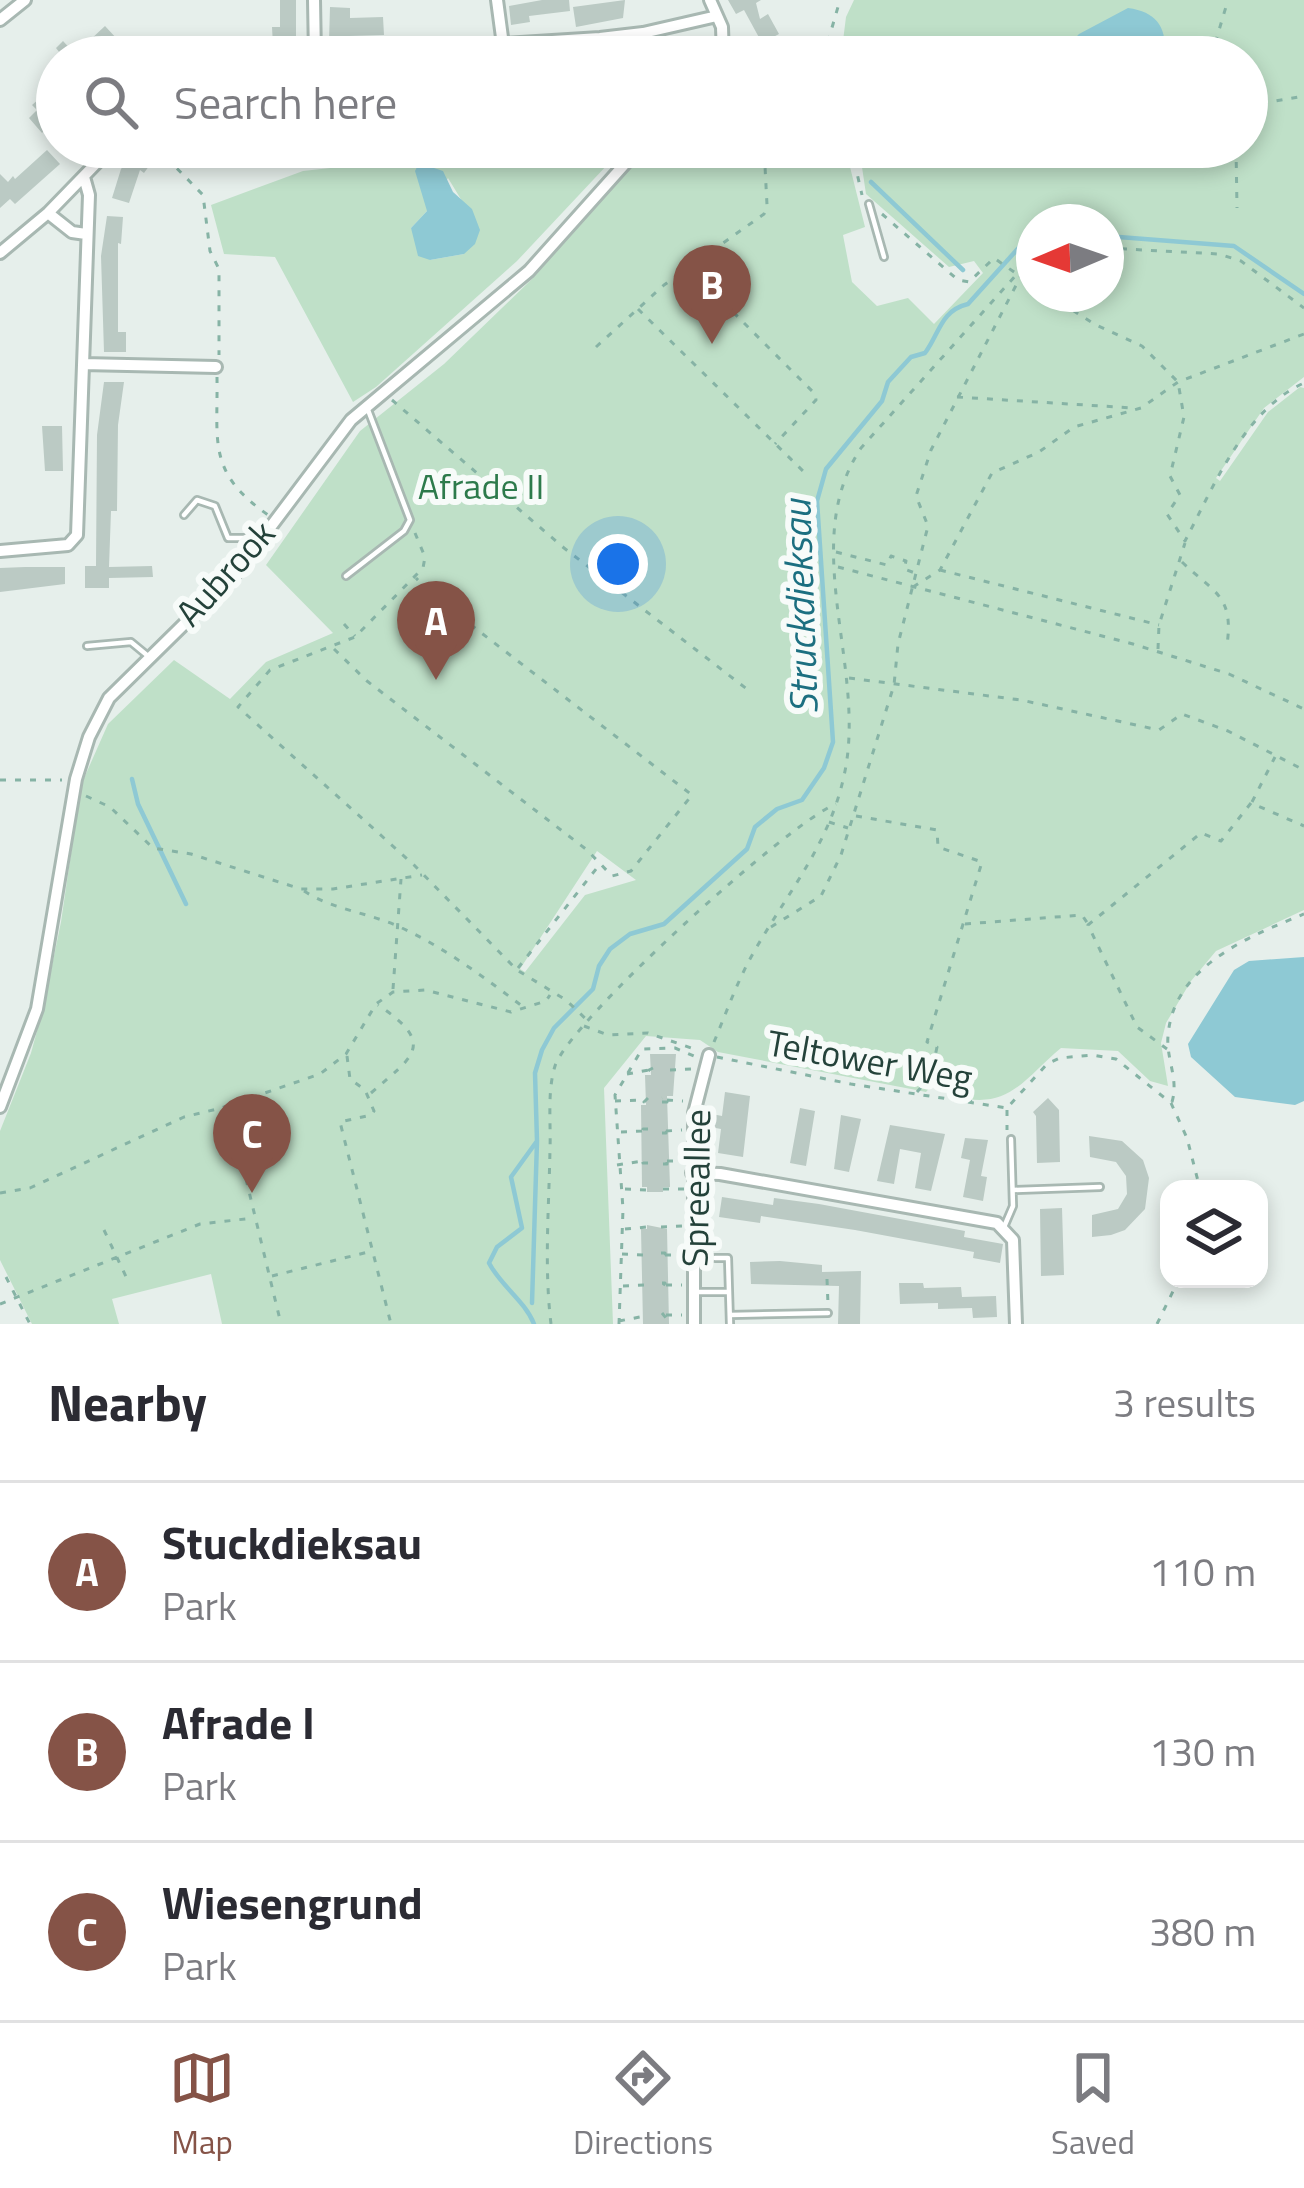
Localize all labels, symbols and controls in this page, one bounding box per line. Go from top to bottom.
search box [36,36,1268,168]
text: Search here [174,68,397,136]
icon: search [78,69,144,135]
north arrow [1016,204,1124,312]
pin: B [673,245,751,344]
park label: Afrade II [418,458,544,513]
water label: Struckdieksau [766,496,833,715]
street label: Aubrook [162,507,288,638]
your location [588,534,648,594]
pin: A [397,581,475,680]
street label: Teltower Weg [763,1014,977,1105]
pin: C [213,1094,291,1193]
street label: Spreeallee [667,1109,724,1267]
map controls [1160,1180,1268,1288]
button: layers [1160,1180,1268,1288]
text: Nearby [48,1363,207,1441]
text: 3 results [1113,1373,1256,1432]
text: Stuckdieksau [162,1508,422,1576]
text: A [75,1542,99,1601]
text: 110 m [1149,1542,1256,1601]
text: Park [162,1576,237,1635]
text: Afrade I [162,1688,315,1756]
text: B [75,1722,99,1781]
text: 130 m [1149,1722,1256,1781]
text: Park [162,1756,237,1815]
text: Wiesengrund [162,1868,423,1936]
text: C [76,1902,98,1961]
text: 380 m [1149,1902,1256,1961]
text: Park [162,1936,237,1995]
tab: Map [169,2045,235,2167]
tab: Directions [573,2045,713,2167]
tab: Saved [1051,2045,1135,2167]

